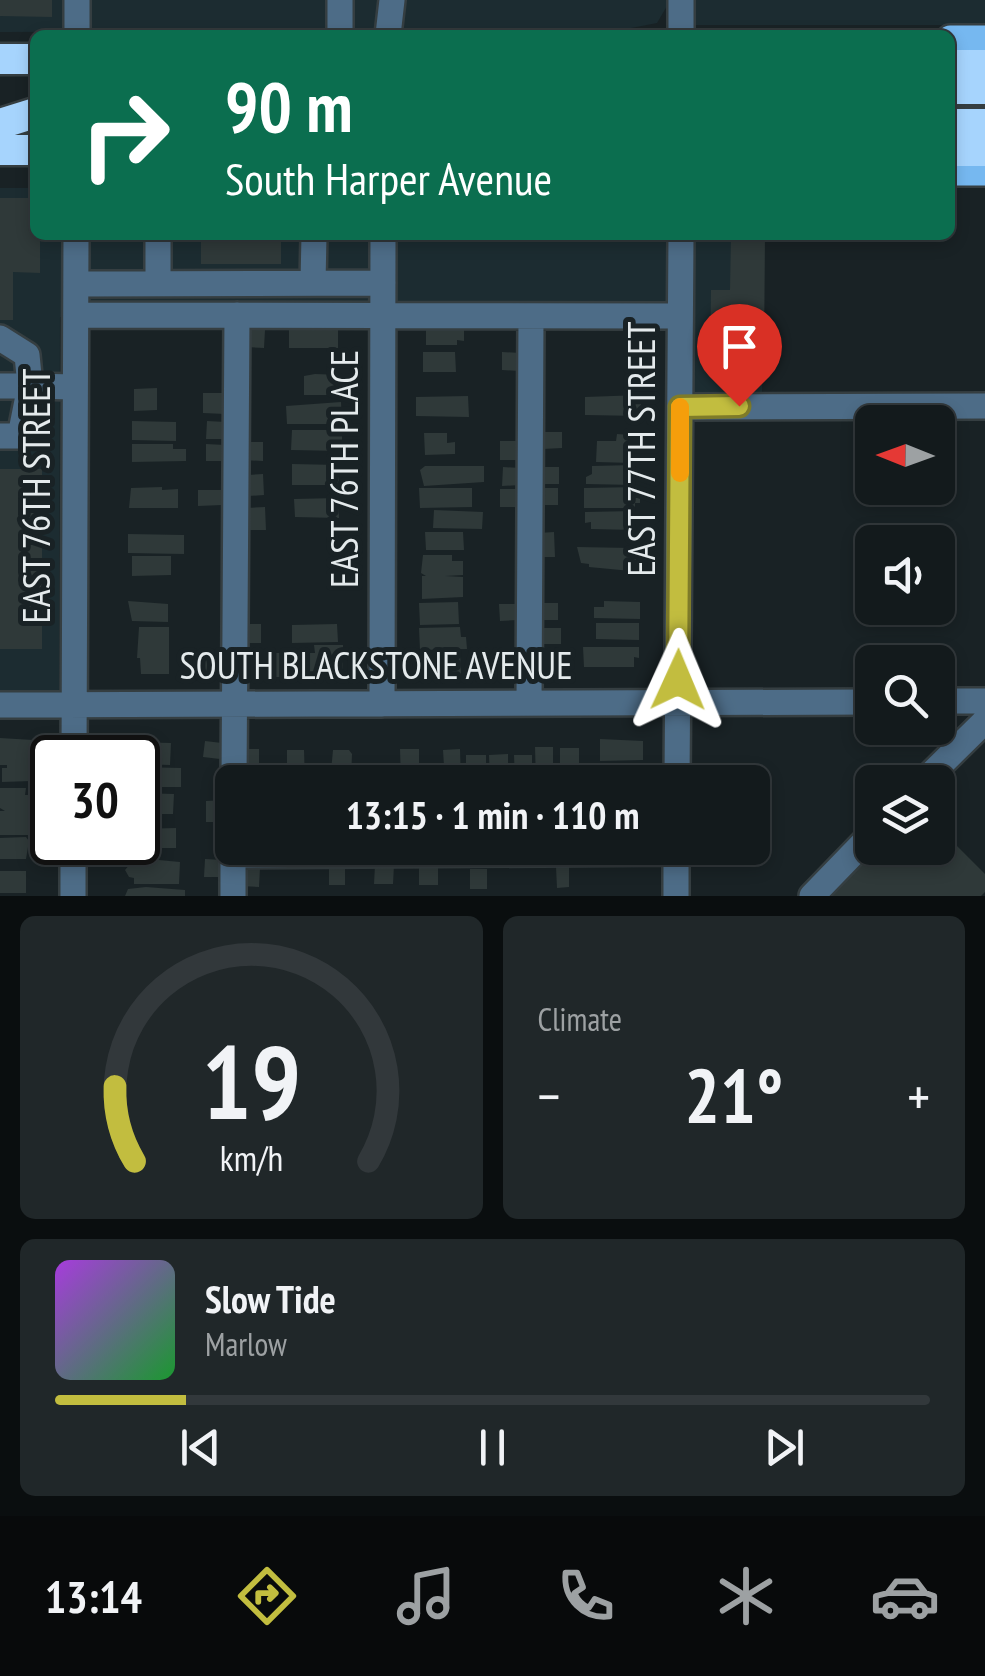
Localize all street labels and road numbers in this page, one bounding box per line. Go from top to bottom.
street label: EAST 77TH STREET [616,321,665,577]
street label: EAST 76TH PLACE [319,350,368,588]
street label: EAST 76TH STREET [11,368,60,624]
street label: SOUTH BLACKSTONE AVENUE [180,640,572,689]

